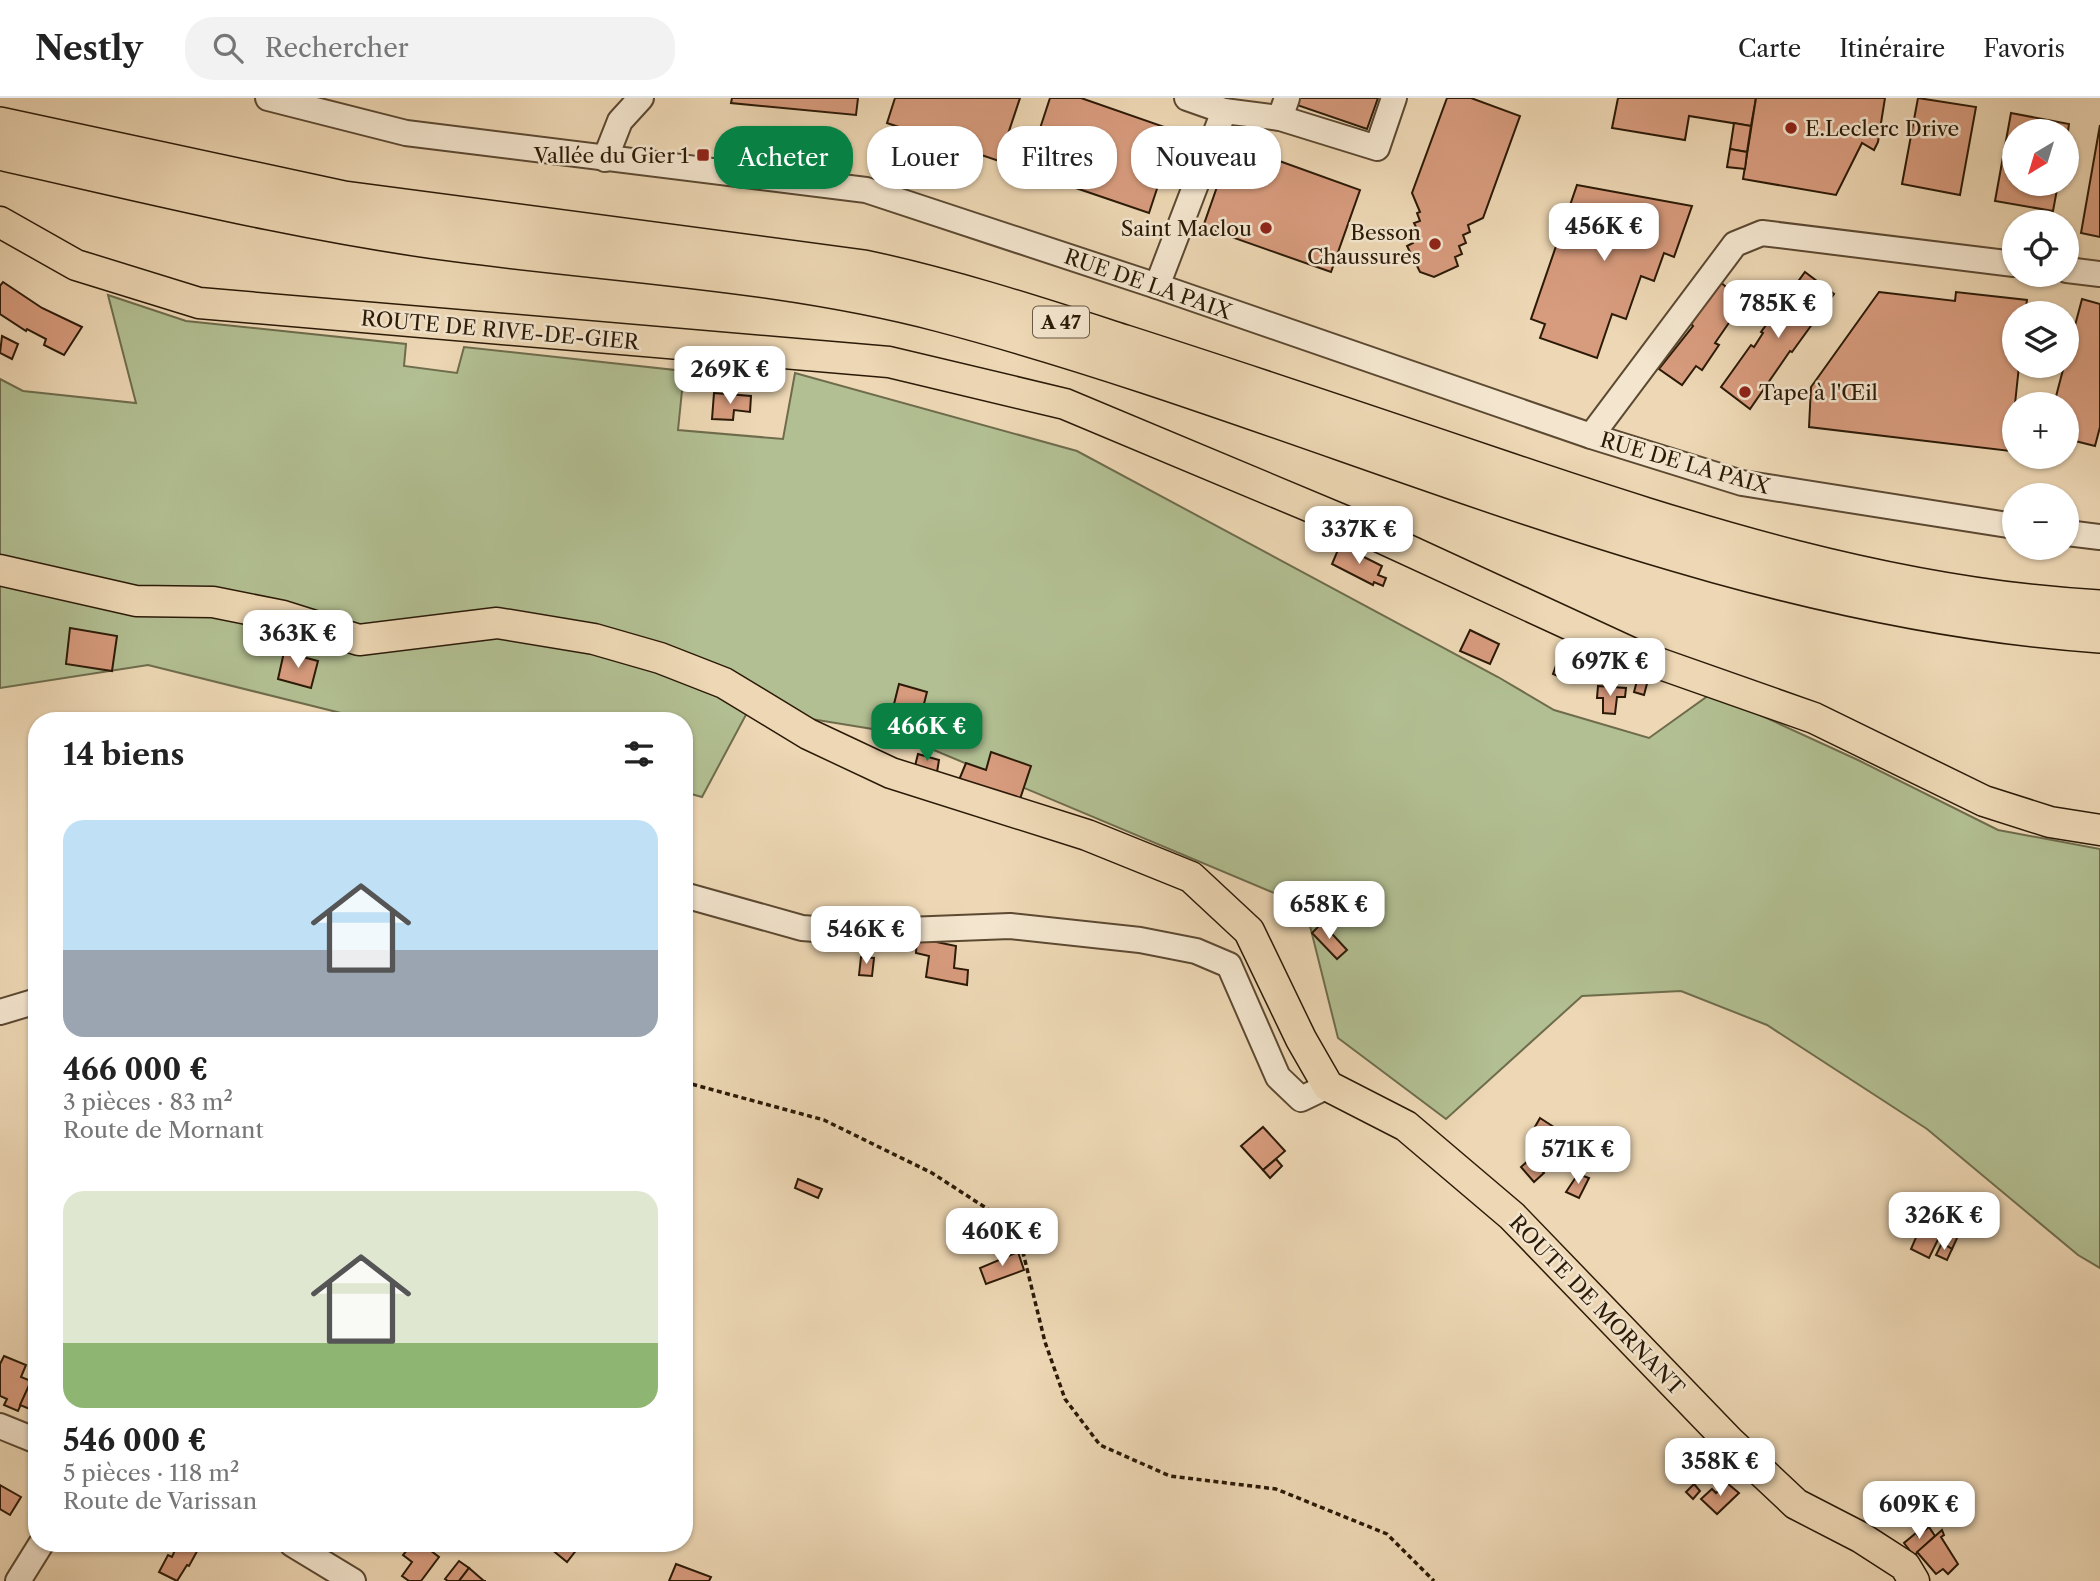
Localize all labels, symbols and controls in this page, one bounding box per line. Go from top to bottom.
search box [185,17,675,80]
text: Nestly [35,28,143,69]
icon: search [209,29,247,67]
text: Rechercher [265,32,409,64]
text: Carte [1738,34,1801,63]
text: Itinéraire [1839,34,1945,63]
text: Favoris [1983,34,2065,63]
place label: E.Leclerc Drive [1805,116,1959,141]
north arrow [2002,119,2079,196]
map controls [2002,119,2079,560]
marker: E.Leclerc Drive [1783,120,1799,136]
chip: Acheter [714,126,853,189]
chip: Louer [867,126,983,189]
chip: Filtres [997,126,1117,189]
chip: Nouveau [1131,126,1281,189]
place label: Vallée du Gier 1 [533,143,689,168]
marker: Vallée du Gier 1 [695,147,711,163]
pin: 456K € [1547,204,1661,263]
button: locate [2002,210,2079,287]
text: 456K € [1565,212,1643,240]
place label: Saint Maclou [1121,216,1252,241]
marker: Saint Maclou [1258,220,1274,236]
place label: Besson Chaussures [1307,220,1421,269]
marker: Besson Chaussures [1427,236,1443,252]
street label: RUE DE LA PAIX [1061,244,1235,324]
pin: 785K € [1721,280,1835,340]
text: 785K € [1739,289,1817,317]
button: layers [2002,301,2079,378]
street label: ROUTE DE RIVE-DE-GIER [360,305,642,355]
road number: A 47 [1033,306,1089,338]
pin: 269K € [673,346,787,406]
text: 269K € [690,355,770,383]
place label: Tape à l'Œil [1759,380,1878,405]
marker: Tape à l'Œil [1737,384,1753,400]
button: + [2002,392,2079,469]
street label: RUE DE LA PAIX [1597,427,1773,499]
button: − [2002,483,2079,560]
pin: 337K € [1302,506,1416,566]
text: 337K € [1321,515,1397,543]
pin: 363K € [241,610,355,670]
text: 363K € [259,619,337,647]
pin: 697K € [1553,638,1667,698]
text: 697K € [1571,647,1649,675]
pin: 466K € [870,704,984,763]
text: 466K € [887,712,967,740]
icon: filters [620,735,658,773]
text: 14 biens [63,736,184,773]
icon: home [298,865,424,991]
pin: 658K € [1272,882,1386,941]
text: 658K € [1290,890,1368,918]
pin: 546K € [809,906,923,966]
text: 546K € [827,915,905,943]
text: 466 000 € [63,1051,208,1088]
text: 3 pièces · 83 m² [63,1088,233,1116]
text: Route de Mornant [63,1116,264,1144]
pin: 571K € [1521,1126,1635,1186]
text: 571K € [1541,1135,1615,1163]
pin: 326K € [1887,1192,2001,1252]
text: 326K € [1905,1201,1983,1229]
pin: 460K € [945,1208,1059,1268]
street label: ROUTE DE MORNANT [1504,1210,1690,1400]
text: 460K € [962,1217,1042,1245]
icon: home [298,1236,424,1362]
text: 546 000 € [63,1422,207,1459]
pin: 358K € [1663,1438,1777,1498]
text: 358K € [1681,1447,1759,1475]
text: 5 pièces · 118 m² [63,1459,239,1487]
pin: 609K € [1862,1482,1976,1541]
text: Route de Varissan [63,1487,257,1515]
text: 609K € [1879,1490,1959,1518]

